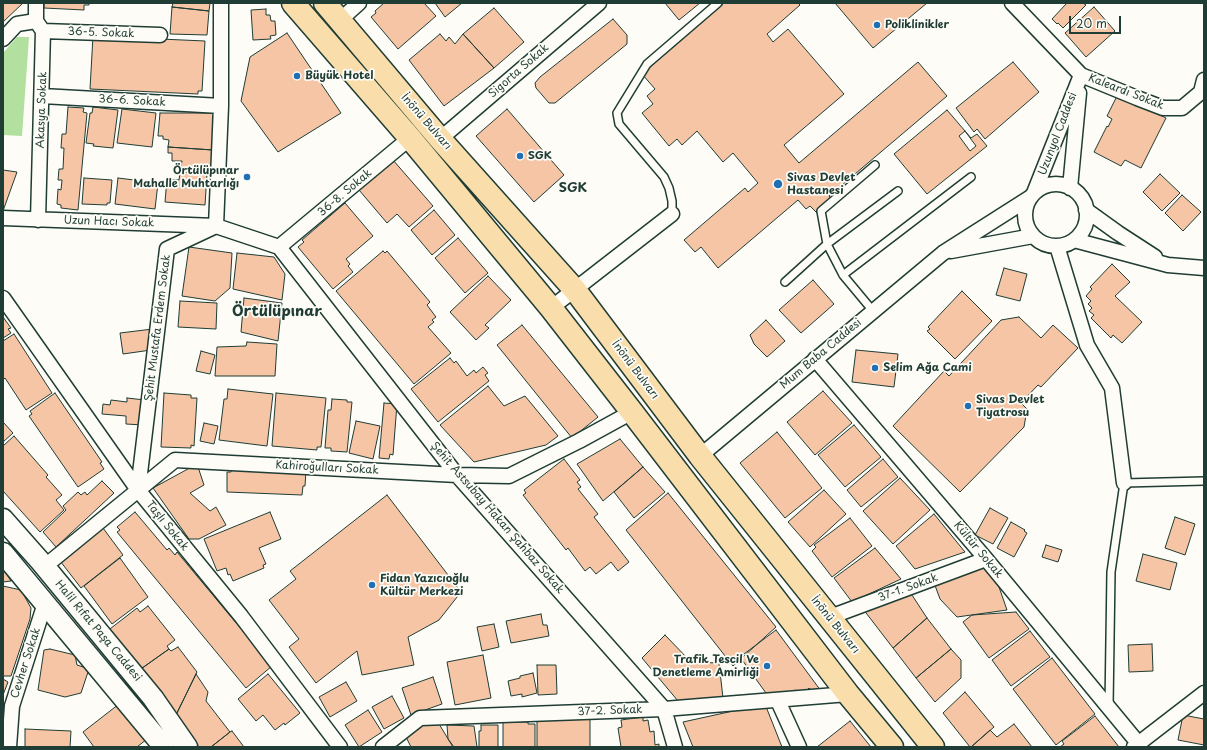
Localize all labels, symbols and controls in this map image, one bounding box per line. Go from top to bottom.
scale bar [1071,8,1123,34]
text: 20 m [1076,14,1107,32]
place label: Poliklinikler [885,18,949,32]
marker: Poliklinikler [872,20,882,30]
street label: 36-5. Sokak [67,25,135,41]
street label: Sigorta Sokak [486,41,552,101]
place label: Büyük Hotel [305,69,373,83]
street label: Akasya Sokak [34,71,50,149]
marker: Büyük Hotel [292,71,302,81]
street label: Kaleardı Sokak [1086,72,1166,112]
street label: İnönü Bulvarı [398,91,454,153]
street label: Uzunyol Caddesi [1036,91,1080,177]
street label: 36-6. Sokak [98,93,166,109]
place label: SGK [528,149,552,163]
marker: SGK [515,151,525,161]
place label: Örtülüpınar Mahalle Muhtarlığı [133,164,239,190]
street label: 36-8. Sokak [315,167,375,219]
place label: Sivas Devlet Hastanesi [787,171,856,197]
marker: Örtülüpınar Mahalle Muhtarlığı [242,172,252,182]
marker: Sivas Devlet Hastanesi [772,178,784,190]
district label: SGK [559,180,587,196]
street label: Uzun Hacı Sokak [63,214,155,230]
street label: Şehit Mustafa Erdem Sokak [142,254,174,402]
district label: Örtülüpınar [232,303,322,321]
street label: Mum Baba Caddesi [778,316,864,392]
street label: İnönü Bulvarı [609,338,661,402]
place label: Selim Ağa Cami [883,361,972,375]
marker: Selim Ağa Cami [870,363,880,373]
place label: Sivas Devlet Tiyatrosu [976,393,1045,419]
marker: Sivas Devlet Tiyatrosu [963,401,973,411]
street label: Şehit Astsubay Hakan Şahbaz Sokak [428,439,566,597]
street label: Kahiroğulları Sokak [275,459,379,477]
street label: Taşlı Sokak [143,498,191,554]
street label: Kültür Sokak [951,519,1005,581]
street label: 37-1. Sokak [876,571,940,605]
place label: Fidan Yazıcıoğlu Kültür Merkezi [380,572,469,598]
street label: Halil Rıfat Paşa Caddesi [52,578,144,684]
marker: Fidan Yazıcıoğlu Kültür Merkezi [367,580,377,590]
street label: İnönü Bulvarı [808,594,862,656]
street label: Cevher Sokak [8,626,44,700]
place label: Trafik Tescil Ve Denetleme Amirliği [652,653,759,679]
marker: Trafik Tescil Ve Denetleme Amirliği [762,661,772,671]
street label: 37-2. Sokak [577,703,643,719]

